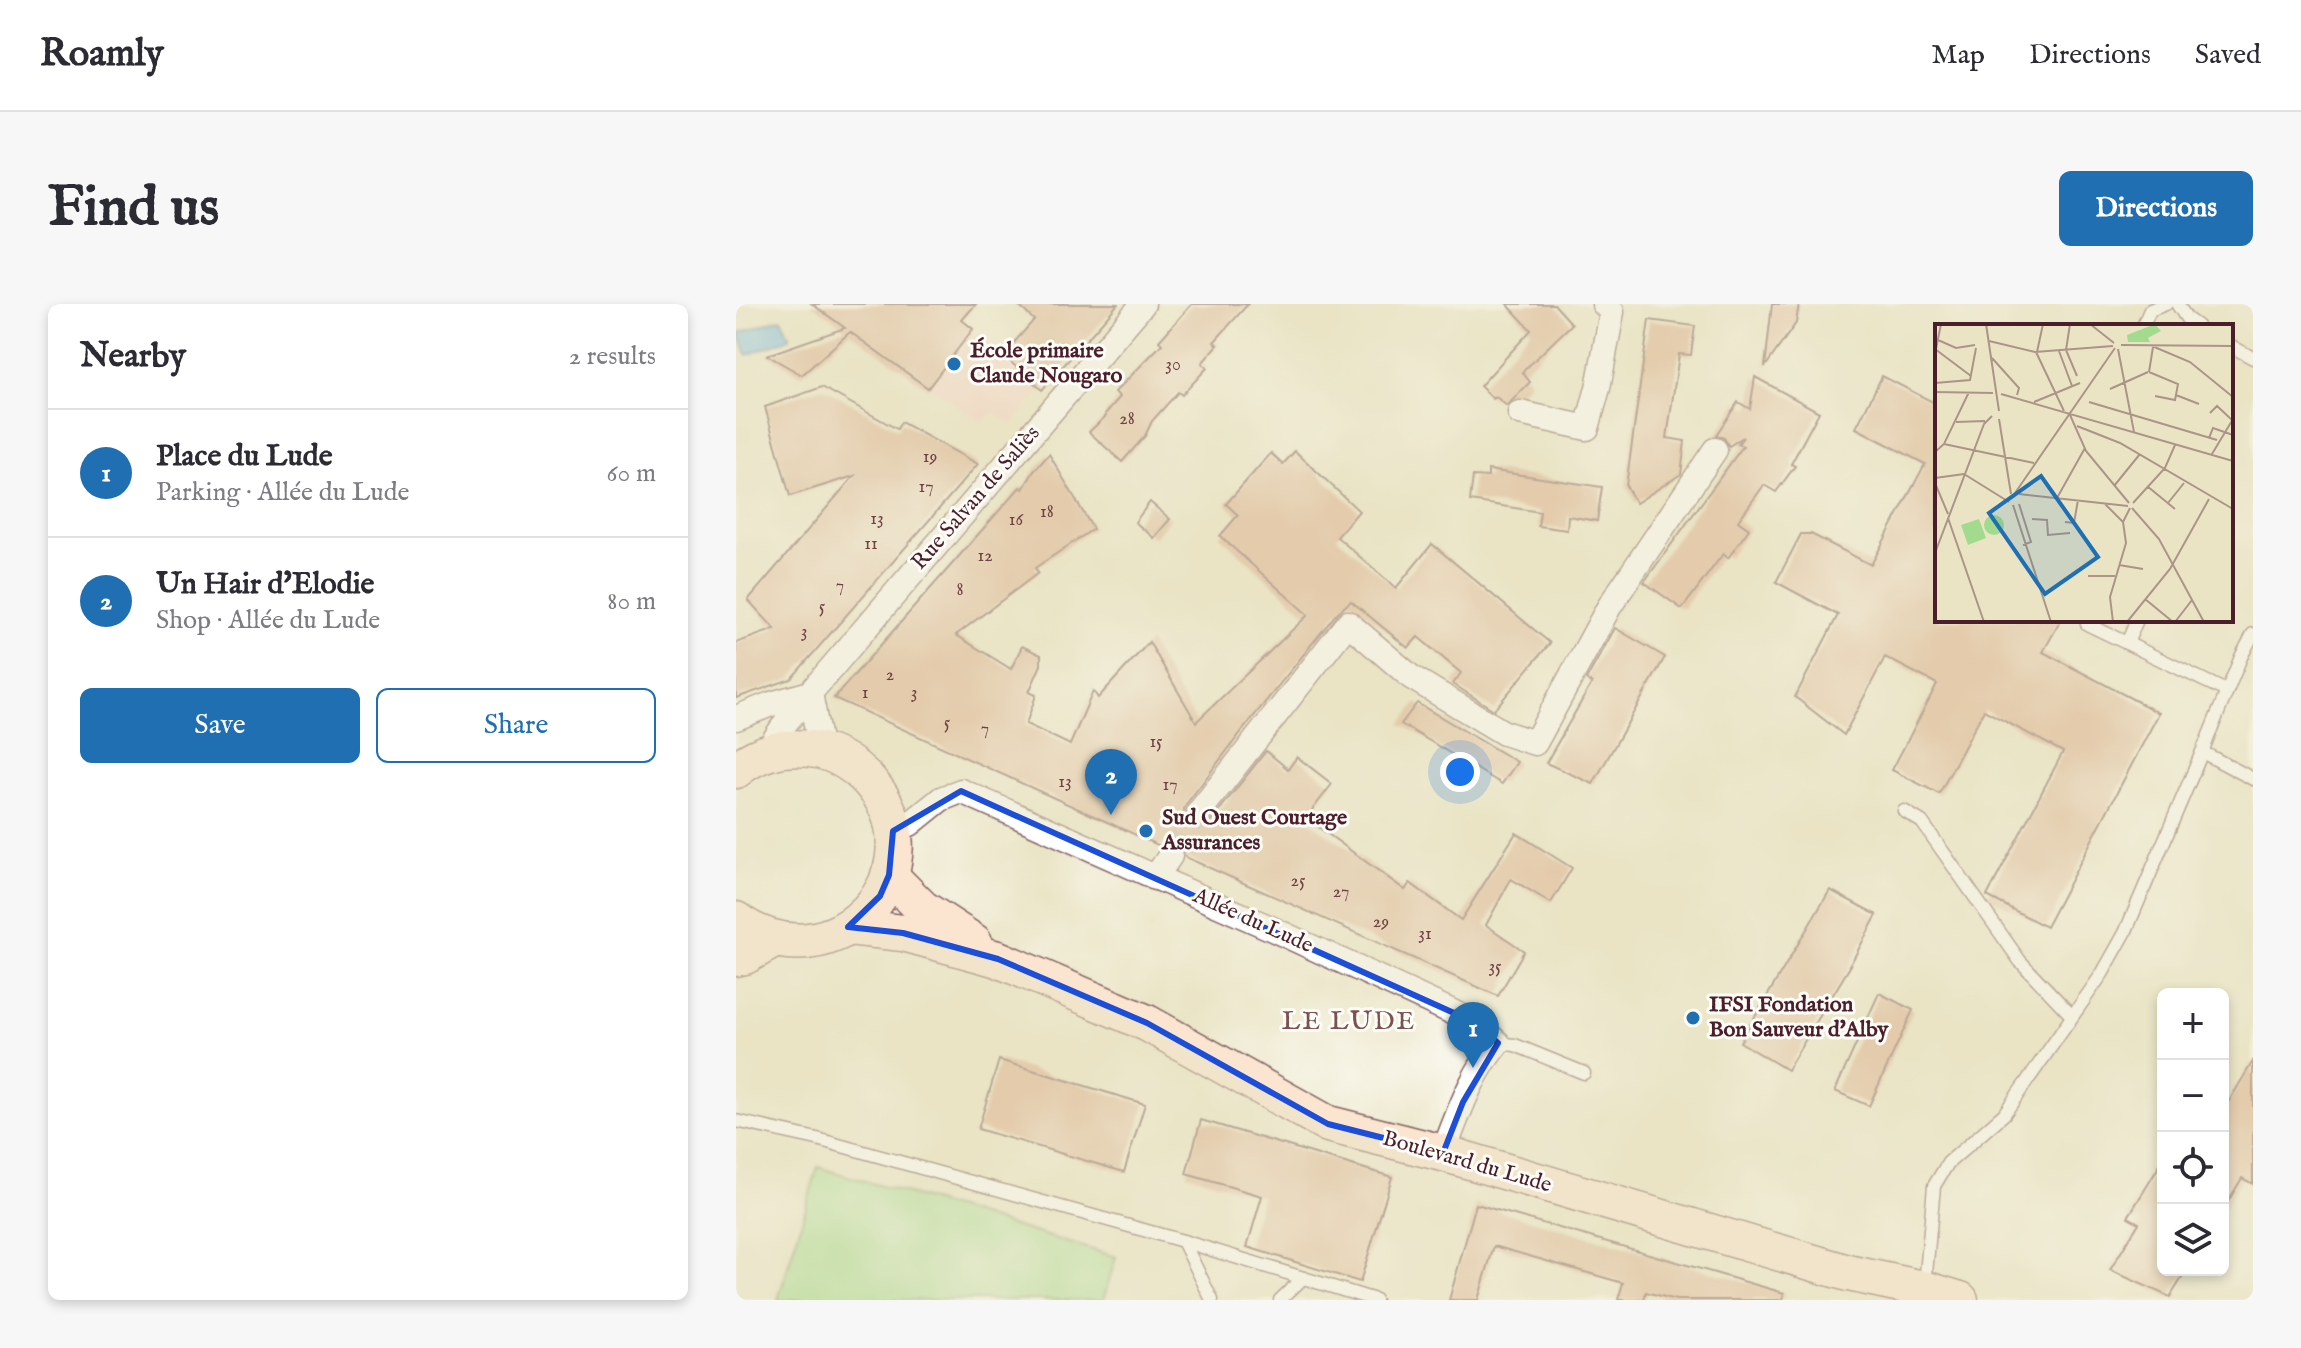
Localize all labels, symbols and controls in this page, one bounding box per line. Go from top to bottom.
text: Roamly [40,31,164,79]
text: Map [1931,38,1985,73]
text: Directions [2029,38,2151,73]
text: Saved [2195,38,2261,73]
button: Directions [2059,171,2253,246]
text: Find us [48,173,219,244]
inset map [1935,324,2233,622]
text: Nearby [80,335,186,378]
place label: École primaire Claude Nougaro [970,337,1122,390]
text: 2 results [569,340,656,373]
house number: 30 [1165,354,1181,377]
marker: École primaire Claude Nougaro [945,355,963,373]
house number: 28 [1119,408,1135,431]
street label: Rue Salvan de Saliès [906,420,1046,576]
text: Place du Lude [156,438,332,476]
house number: 19 [923,446,937,469]
text: 1 [101,457,111,490]
text: 60 m [607,457,656,490]
text: Parking · Allée du Lude [156,476,409,509]
house number: 17 [918,476,934,499]
house number: 18 [1040,501,1054,524]
house number: 13 [870,508,884,531]
house number: 16 [1009,509,1024,532]
house number: 11 [864,533,878,556]
house number: 12 [977,545,993,568]
text: Un Hair d'Elodie [156,566,374,604]
house number: 7 [836,575,844,598]
house number: 8 [956,579,964,602]
text: 2 [100,585,112,618]
text: 80 m [607,585,656,618]
house number: 5 [819,596,826,619]
text: Shop · Allée du Lude [156,604,380,637]
house number: 3 [801,621,807,644]
house number: 2 [886,664,894,687]
house number: 1 [862,682,868,705]
house number: 3 [911,682,917,705]
button: Save [80,688,360,763]
button: Share [376,688,656,763]
house number: 5 [944,712,951,735]
house number: 7 [981,718,989,741]
house number: 15 [1149,731,1163,754]
pin: 2 [1085,749,1137,815]
your location [1440,752,1480,792]
house number: 13 [1058,771,1072,794]
house number: 17 [1162,774,1178,797]
place label: Sud Ouest Courtage Assurances [1161,804,1347,857]
marker: Sud Ouest Courtage Assurances [1137,822,1155,840]
house number: 25 [1291,870,1306,893]
house number: 27 [1333,881,1349,904]
street label: Allée du Lude [1188,882,1317,960]
house number: 29 [1373,911,1389,934]
house number: 31 [1418,923,1432,946]
house number: 35 [1488,956,1502,979]
map controls [2157,988,2229,1276]
button: + [2157,988,2229,1060]
place label: IFSI Fondation Bon Sauveur d'Alby [1709,991,1889,1044]
pin: 1 [1447,1002,1499,1068]
district label: LE LUDE [1282,1005,1416,1038]
marker: IFSI Fondation Bon Sauveur d'Alby [1684,1009,1702,1027]
button: − [2157,1060,2229,1132]
street label: Boulevard du Lude [1379,1125,1555,1199]
button: locate [2157,1132,2229,1204]
button: layers [2157,1204,2229,1276]

